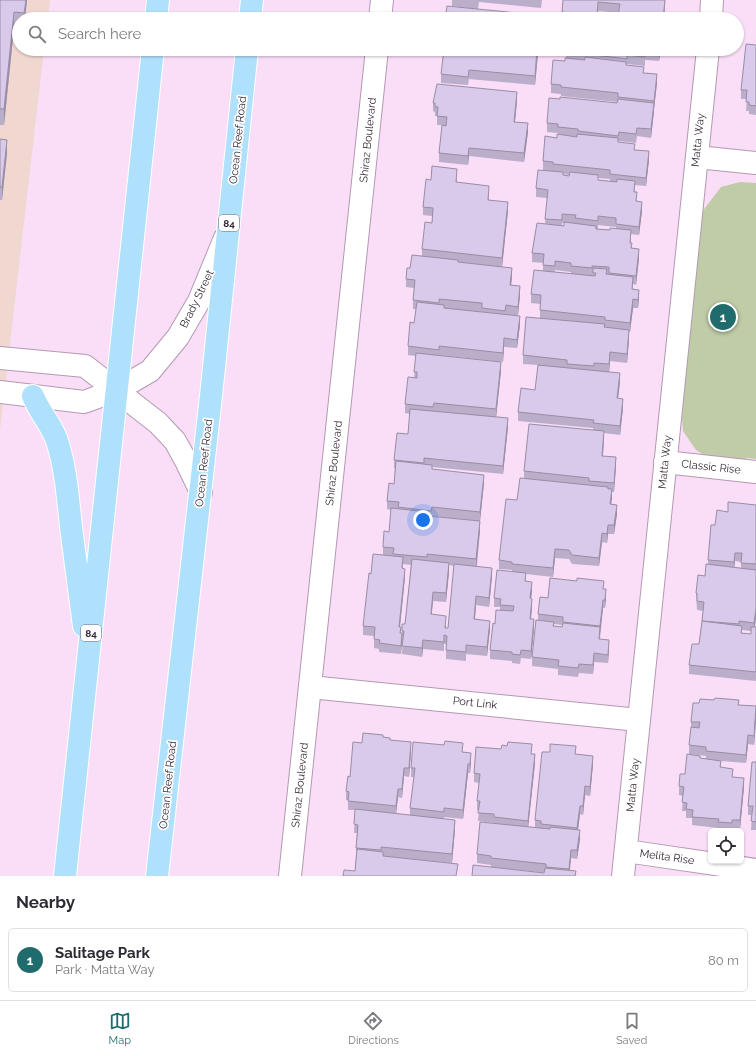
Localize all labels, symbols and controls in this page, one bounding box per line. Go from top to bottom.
search box [12,12,744,56]
icon: search [26,23,48,45]
text: Search here [58,25,141,43]
street label: Ocean Reef Road [227,95,249,185]
street label: Shiraz Boulevard [357,97,379,183]
street label: Matta Way [689,112,707,168]
road number: 84 [219,215,239,231]
street label: Brady Street [177,268,217,330]
pin: 1 [710,302,736,332]
street label: Ocean Reef Road [193,418,215,508]
street label: Shiraz Boulevard [323,420,345,506]
street label: Matta Way [656,434,674,490]
street label: Classic Rise [681,457,742,477]
your location [413,510,433,530]
road number: 84 [81,625,101,641]
street label: Port Link [452,694,498,712]
street label: Ocean Reef Road [157,740,179,830]
street label: Shiraz Boulevard [289,742,311,828]
street label: Matta Way [624,757,642,813]
map controls [708,828,744,864]
button: locate [708,828,744,864]
street label: Melita Rise [639,847,696,867]
text: Nearby [16,892,75,912]
text: Salitage Park [55,944,150,962]
text: 1 [27,953,33,968]
text: 80 m [708,953,739,968]
text: Park · Matta Way [55,962,155,977]
tab: Map [109,1010,131,1047]
tab: Directions [348,1010,399,1047]
tab: Saved [616,1010,647,1047]

